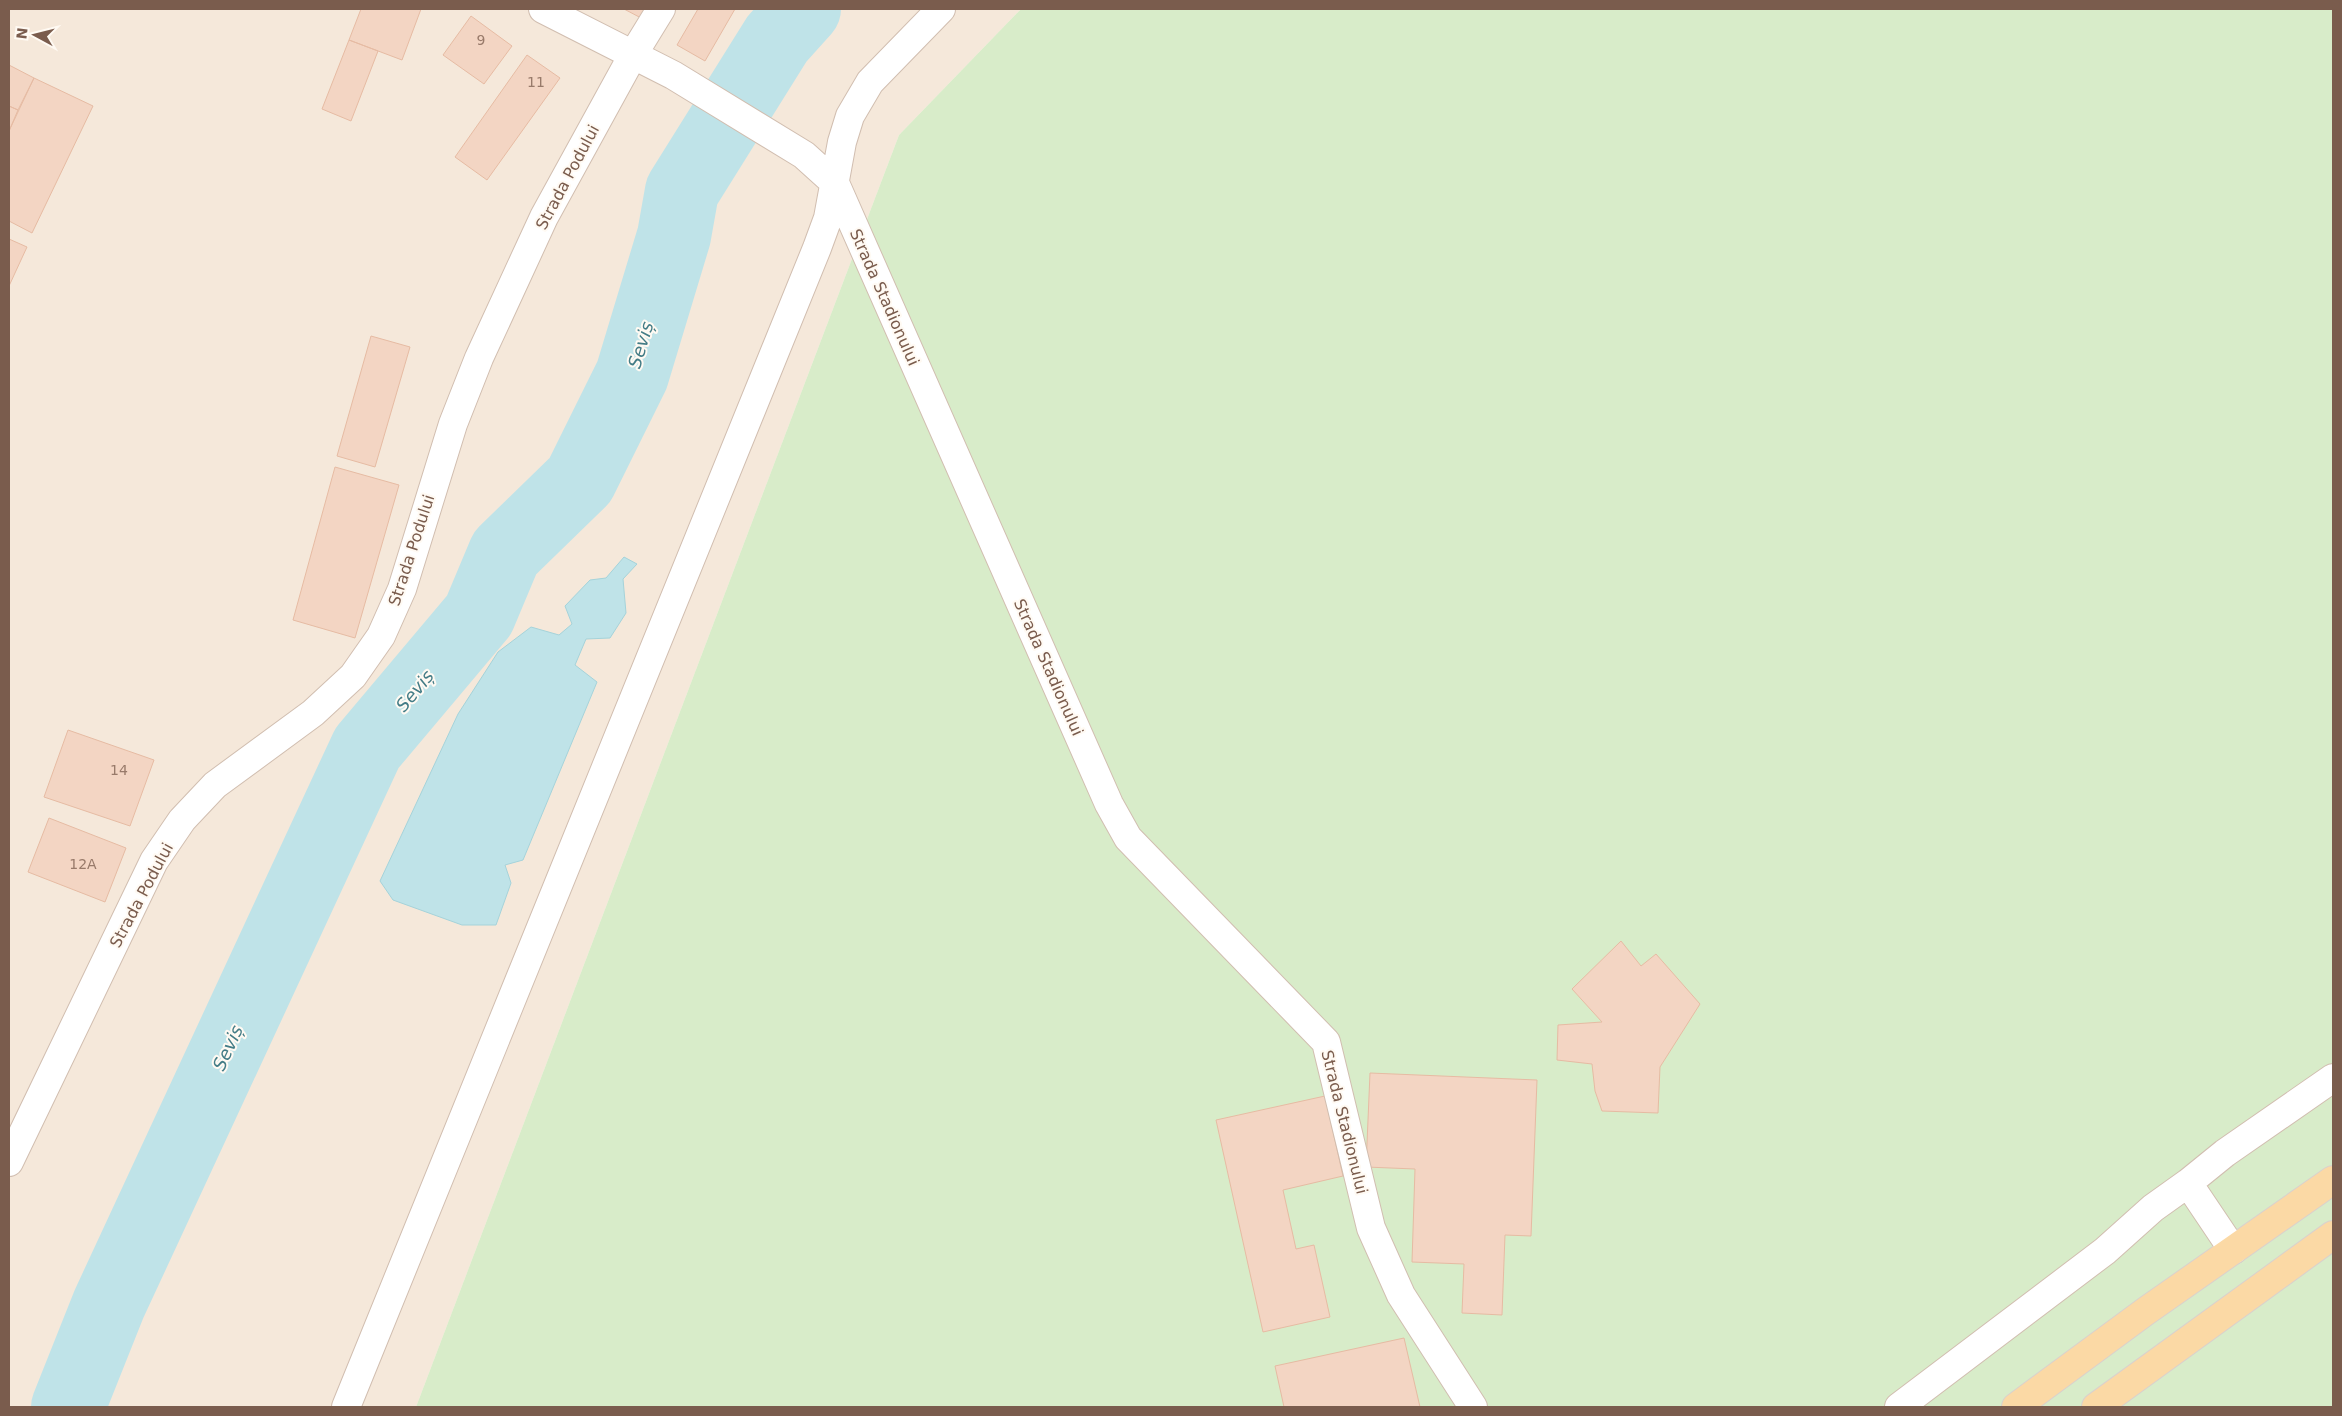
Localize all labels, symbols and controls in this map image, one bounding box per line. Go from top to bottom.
north arrow [10,10,60,60]
text: N [13,27,31,40]
house number: 9 [477,32,485,48]
house number: 11 [527,74,545,90]
street label: Strada Podului [532,122,603,233]
street label: Strada Stadionului [846,226,923,369]
water label: Seviș [624,319,658,371]
street label: Strada Podului [385,492,438,608]
street label: Strada Stadionului [1010,596,1087,739]
water label: Seviș [391,666,438,716]
house number: 14 [110,762,128,778]
street label: Strada Podului [106,840,177,951]
house number: 12A [69,856,97,872]
water label: Seviș [208,1022,247,1074]
street label: Strada Stadionului [1317,1048,1372,1196]

